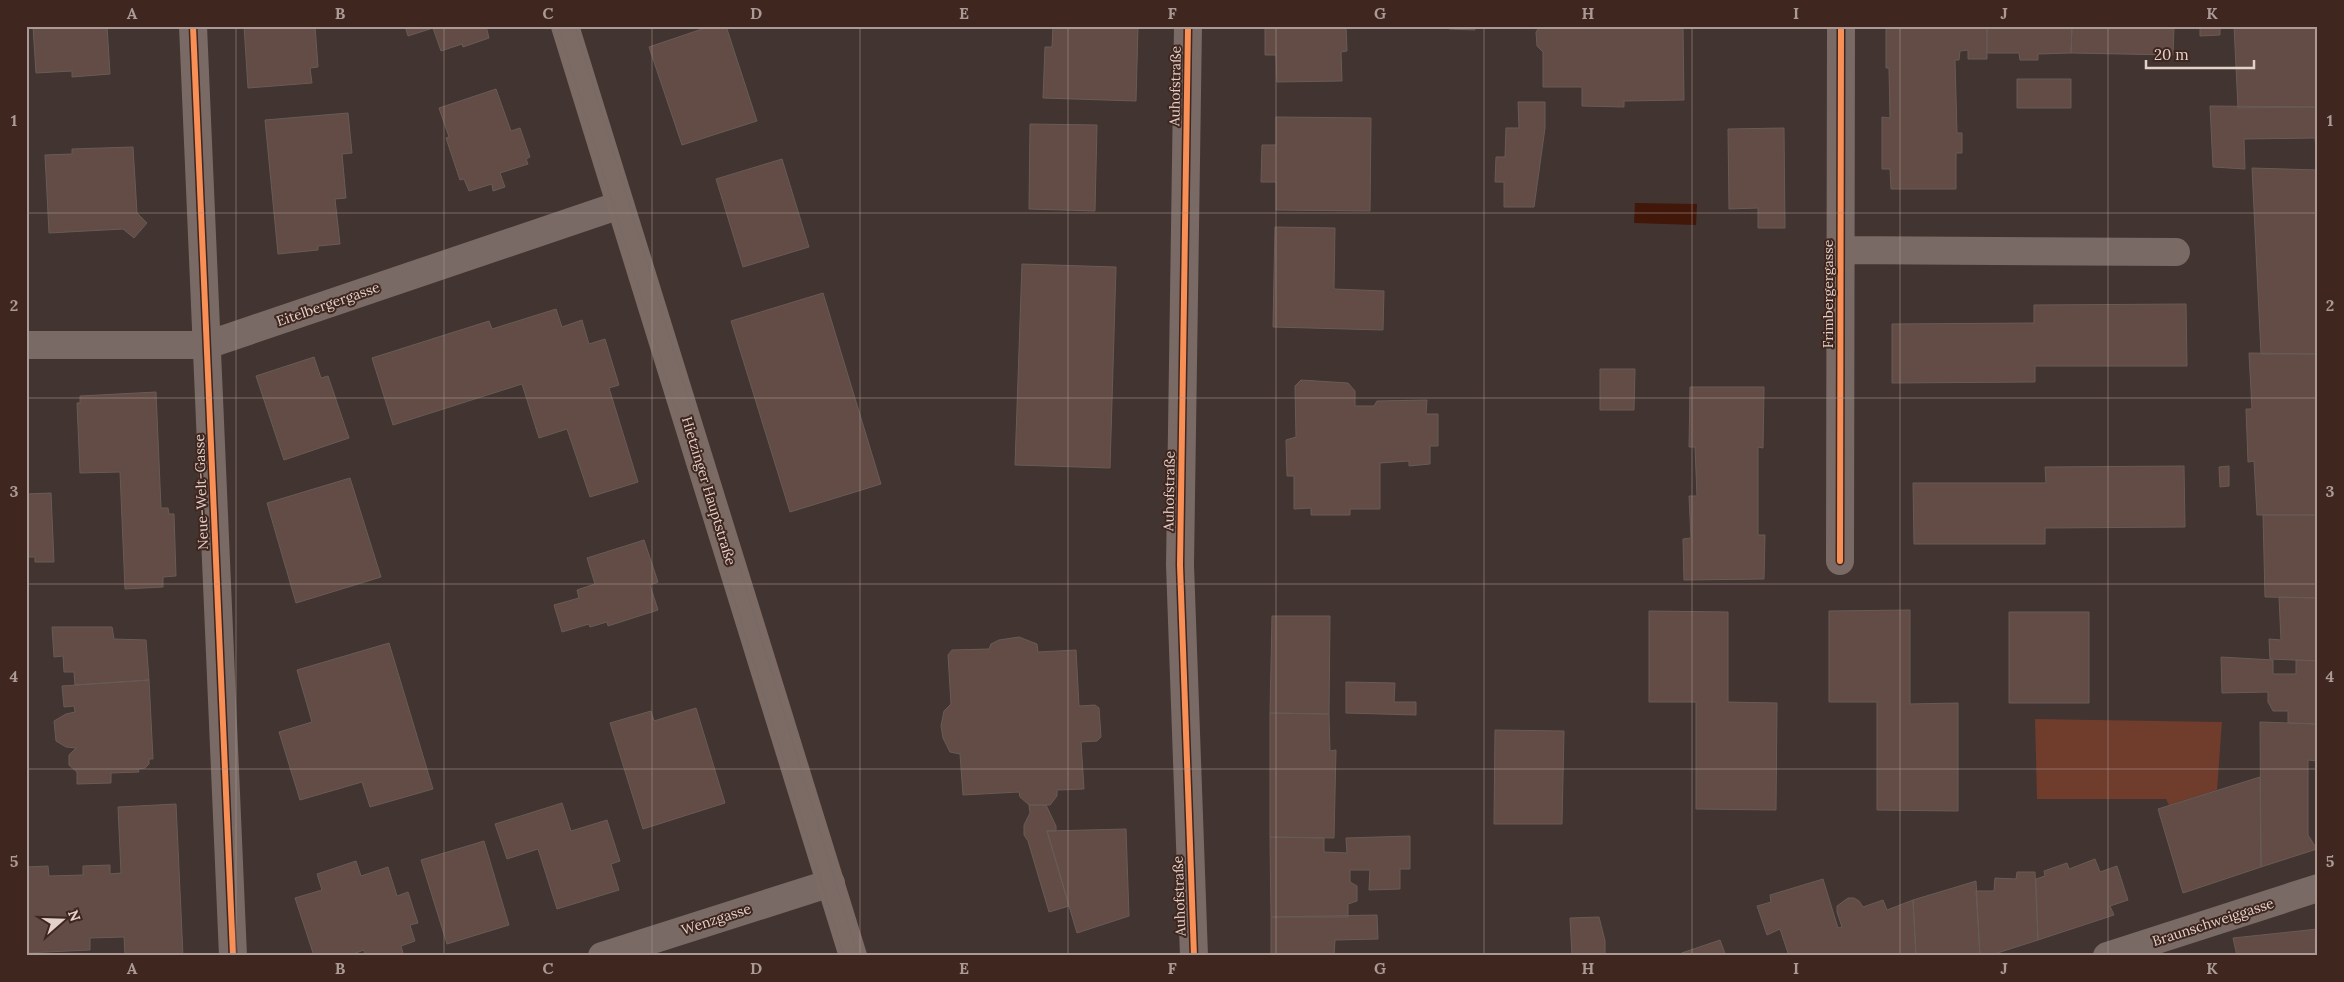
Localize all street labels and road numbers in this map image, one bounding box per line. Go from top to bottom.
street label: Auhofstraße [1165,45,1185,127]
street label: Frimbergergasse [1819,239,1837,348]
street label: Eitelbergergasse [274,278,382,330]
street label: Hietzinger Hauptstraße [678,414,740,568]
street label: Neue-Welt-Gasse [190,433,212,550]
street label: Auhofstraße [1159,450,1179,532]
street label: Auhofstraße [1169,855,1189,938]
street label: Braunschweiggasse [2150,894,2276,950]
street label: Wenzgasse [679,899,753,939]

